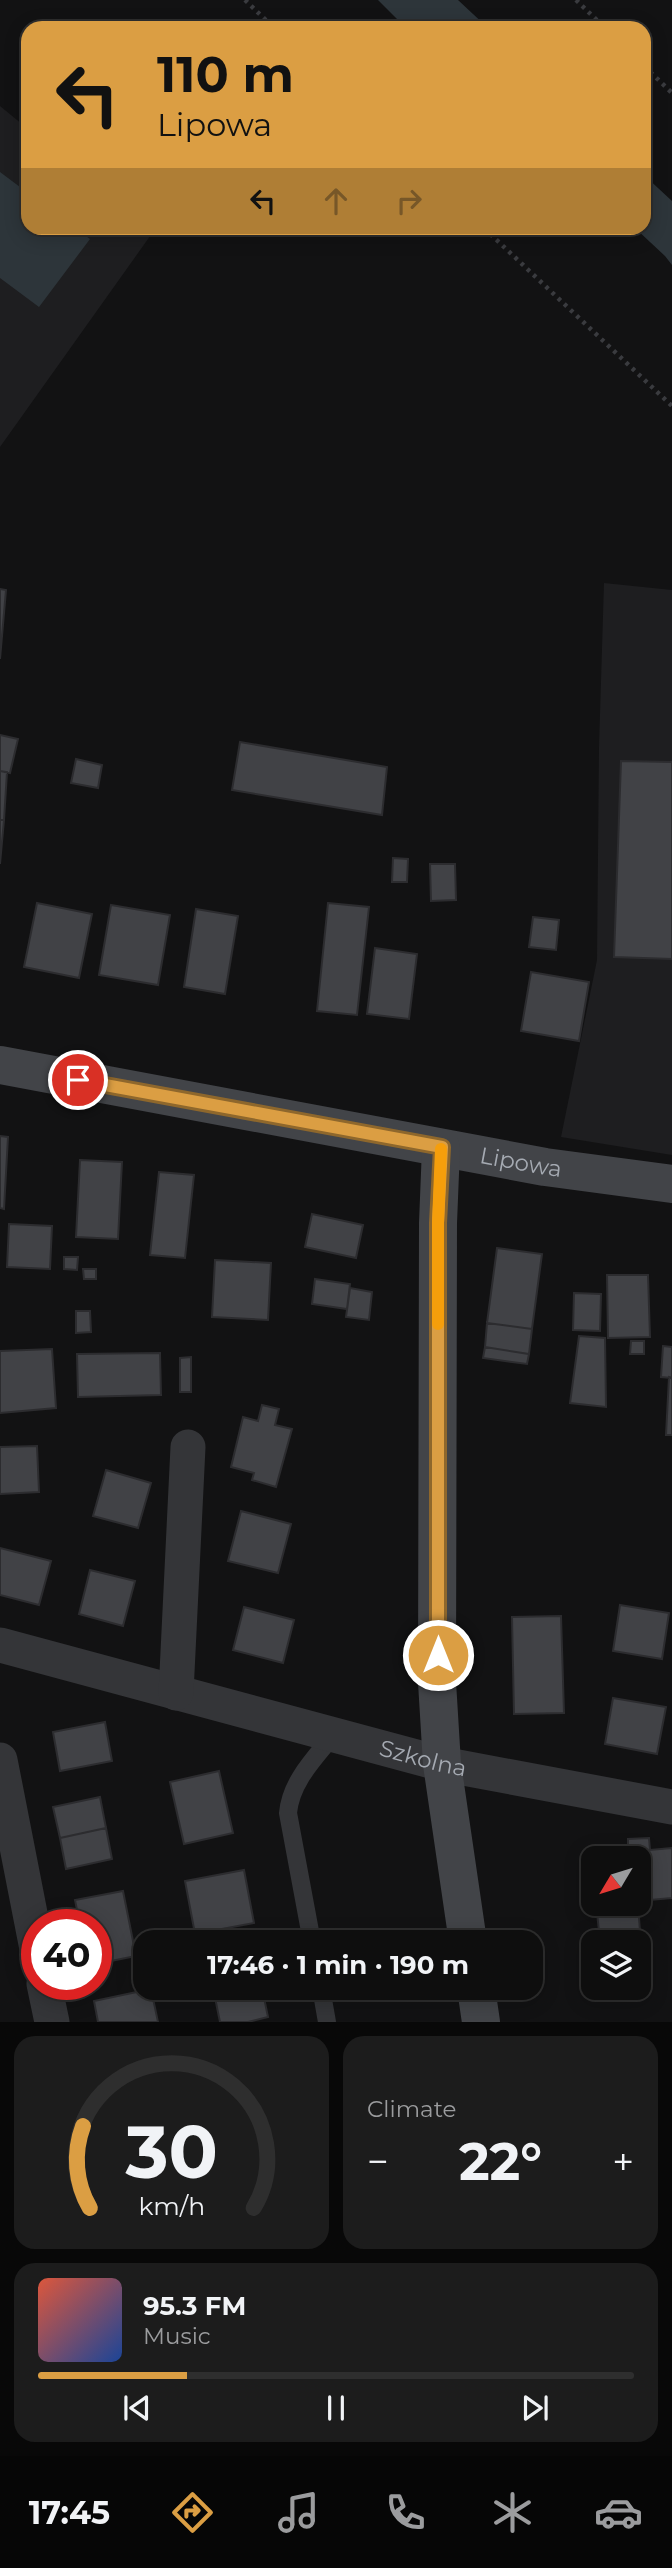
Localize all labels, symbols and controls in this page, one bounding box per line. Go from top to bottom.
text: 110 m [157,45,294,104]
icon: left [42,49,133,140]
text: Lipowa [157,105,272,144]
icon: left [244,182,282,220]
icon: ahead [317,182,355,220]
icon: right [390,182,428,220]
pin [48,1050,108,1110]
icon: arrive [59,1061,97,1099]
street label: Lipowa [478,1141,564,1183]
position arrow [401,1618,475,1692]
street label: Szkolna [376,1734,469,1782]
north arrow [581,1846,651,1916]
map controls [581,1846,651,2000]
speed limit sign: 40 [21,1909,112,2000]
button: layers [581,1930,651,2000]
text: 17:46 · 1 min · 190 m [207,1949,469,1981]
text: Climate [367,2095,456,2123]
text: 30 [124,2109,218,2197]
text: 22° [459,2130,542,2193]
text: − [367,2138,389,2185]
text: + [612,2138,634,2185]
text: km/h [138,2191,205,2221]
text: 95.3 FM [143,2290,246,2322]
text: Music [143,2322,211,2350]
icon: previous [118,2389,156,2427]
icon: pause [317,2389,355,2427]
icon: next [516,2389,554,2427]
icon: directions [168,2488,217,2537]
icon: music [274,2488,323,2537]
icon: phone [381,2488,430,2537]
icon: climate [488,2488,537,2537]
icon: car [594,2488,643,2537]
text: 17:45 [29,2493,110,2532]

